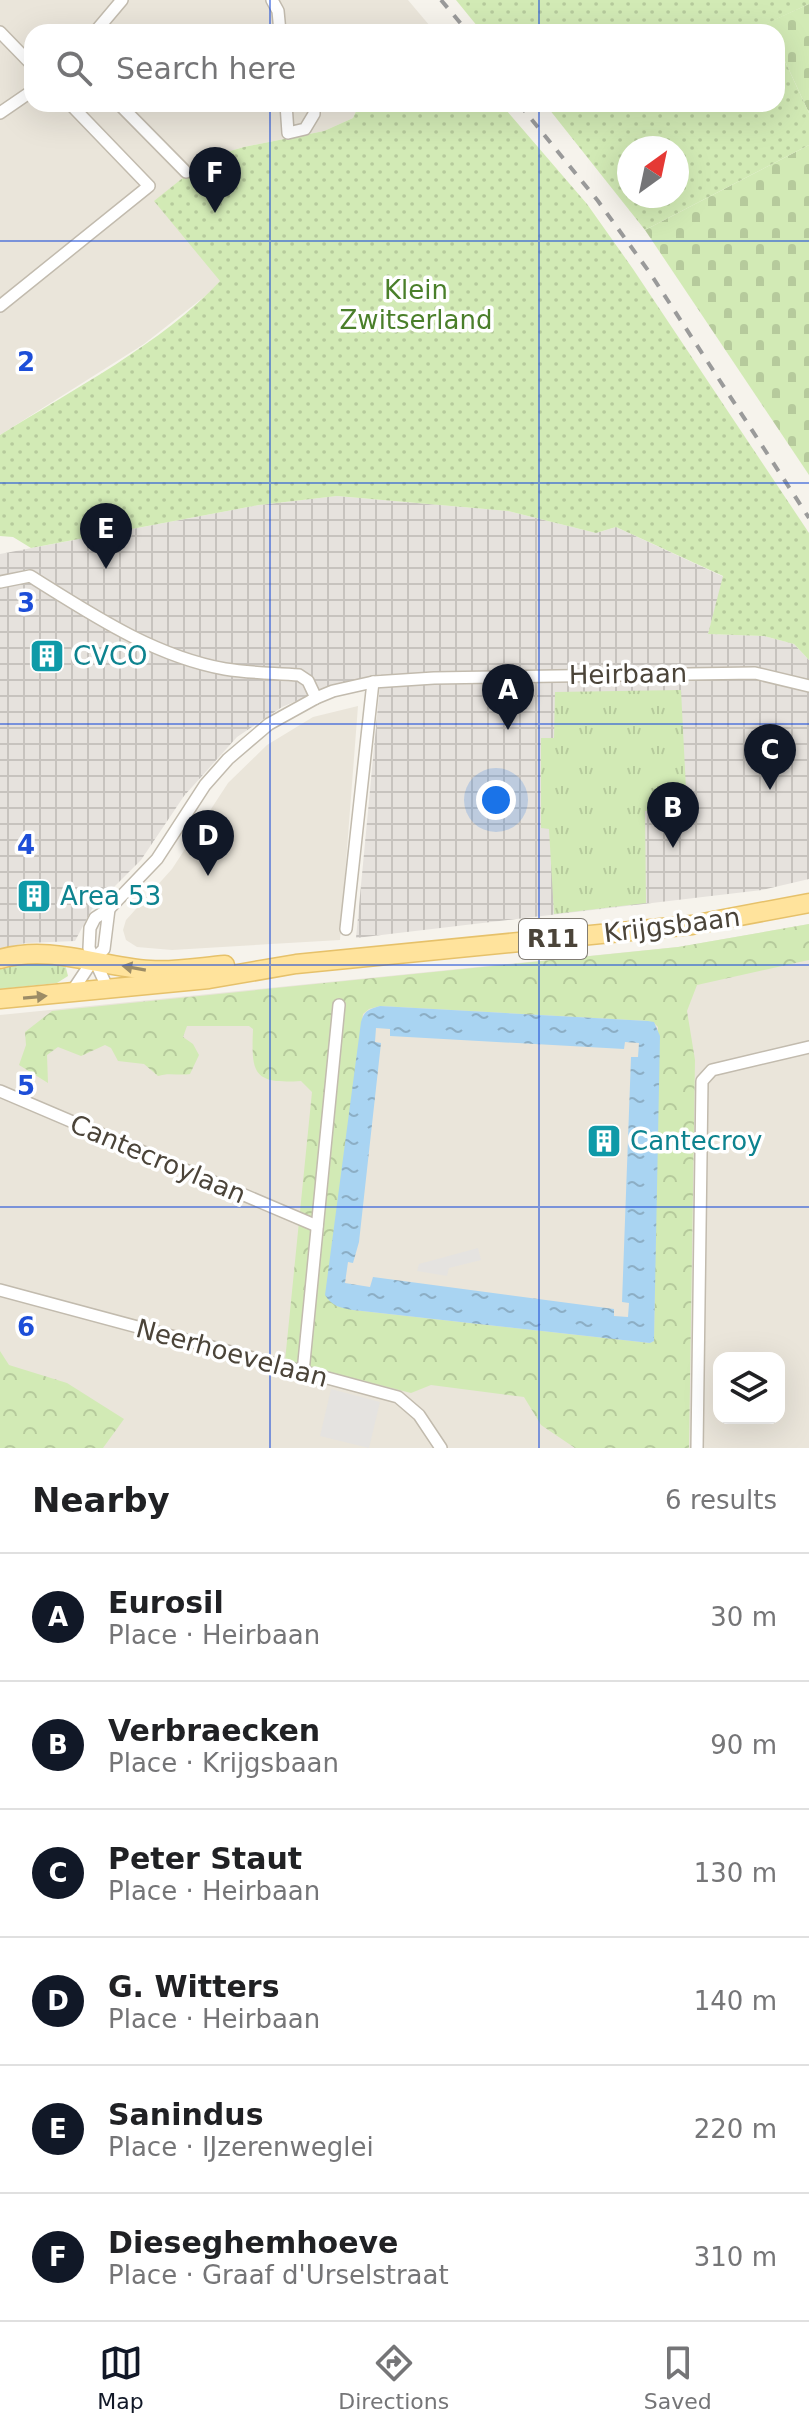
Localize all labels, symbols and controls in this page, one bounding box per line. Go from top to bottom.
search box [24,24,785,112]
icon: search [52,46,96,90]
text: Search here [116,51,296,86]
north arrow [617,136,689,208]
pin: F [189,147,241,213]
park label: Klein Zwitserland [340,275,492,335]
text: 2 [17,347,35,377]
pin: E [80,503,132,569]
text: 3 [17,588,35,618]
building icon: CVCO [28,637,66,675]
place label: CVCO [73,641,148,671]
street label: Heirbaan [569,658,687,690]
pin: A [482,664,534,730]
pin: C [744,724,796,790]
your location [476,780,516,820]
pin: B [647,782,699,848]
pin: D [182,810,234,876]
text: 4 [17,830,35,860]
building icon: Area 53 [15,877,53,915]
place label: Area 53 [60,881,161,911]
street label: Krijgsbaan [602,902,742,948]
road number: R11 [519,919,587,959]
one-way arrow [122,961,147,973]
one-way arrow [23,990,48,1003]
text: 5 [17,1071,35,1101]
street label: Cantecroylaan [66,1108,250,1210]
building icon: Cantecroy [585,1122,623,1160]
place label: Cantecroy [630,1126,762,1156]
text: 6 [17,1312,35,1342]
street label: Neerhoevelaan [133,1313,331,1393]
map controls [713,1352,785,1424]
button: layers [713,1352,785,1424]
text: Nearby [32,1480,170,1520]
text: 6 results [665,1485,777,1515]
text: Eurosil [108,1585,224,1620]
text: A [48,1602,68,1632]
text: 30 m [710,1602,777,1632]
text: Place · Heirbaan [108,1620,320,1650]
text: Verbraecken [108,1713,320,1748]
text: B [48,1730,68,1760]
text: 90 m [710,1730,777,1760]
text: Place · Krijgsbaan [108,1748,339,1778]
text: Peter Staut [108,1841,302,1876]
text: C [48,1858,68,1888]
text: 130 m [694,1858,777,1888]
text: Place · Heirbaan [108,1876,320,1906]
text: G. Witters [108,1969,280,2004]
text: D [47,1986,69,2016]
text: 140 m [694,1986,777,2016]
text: Place · Heirbaan [108,2004,320,2034]
text: Sanindus [108,2097,264,2132]
text: E [49,2114,67,2144]
text: 220 m [694,2114,777,2144]
text: Place · IJzerenweglei [108,2132,374,2162]
text: Dieseghemhoeve [108,2225,398,2260]
text: F [49,2242,67,2272]
text: 310 m [694,2242,777,2272]
text: Place · Graaf d'Urselstraat [108,2260,449,2290]
tab: Map [97,2341,144,2414]
tab: Directions [338,2341,449,2414]
tab: Saved [644,2341,712,2414]

